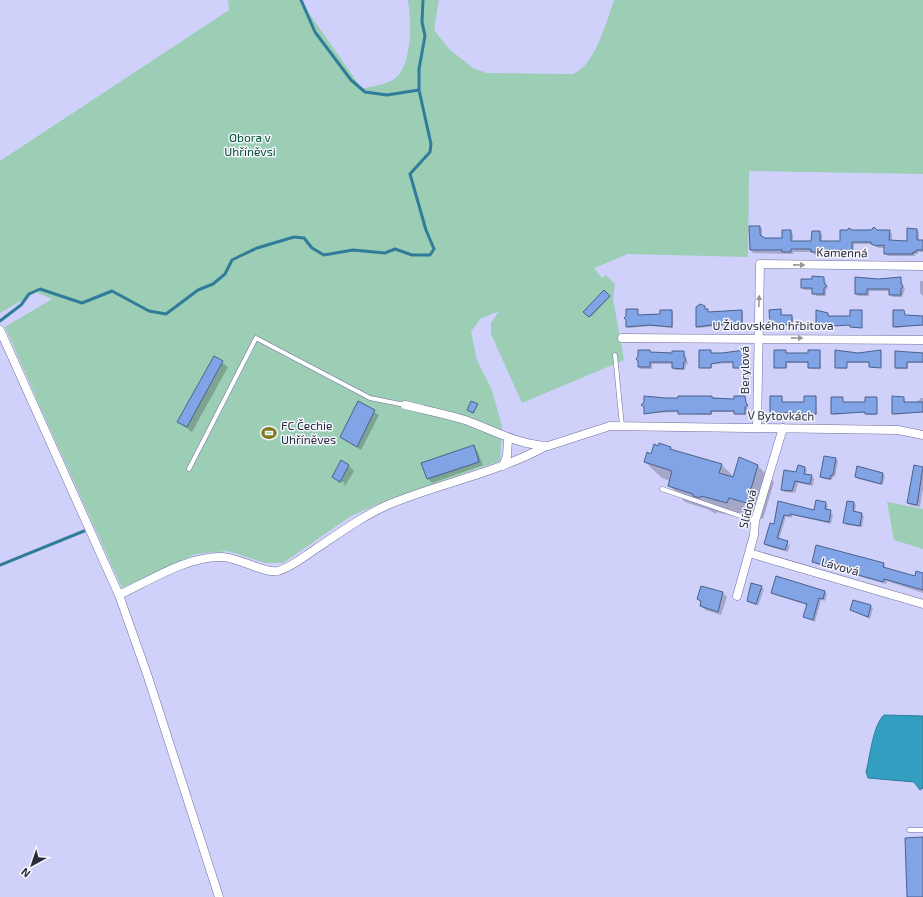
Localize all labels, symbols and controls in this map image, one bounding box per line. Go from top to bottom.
park label: Obora v Uhříněvsi [224,130,276,158]
street label: Kamenná [816,245,868,259]
one-way arrow [793,262,806,268]
one-way arrow [756,294,762,307]
street label: U Židovského hřbitova [712,318,834,332]
one-way arrow [791,335,804,341]
street label: Berylová [737,346,751,394]
street label: V Bytovkách [748,407,815,423]
place label: FC Čechie Uhříněves [281,418,336,446]
sports icon: FC Čechie Uhříněves [260,424,278,442]
street label: Slídová [735,488,759,530]
street label: Lávová [820,554,861,578]
north arrow [12,845,52,885]
text: N [18,865,32,881]

